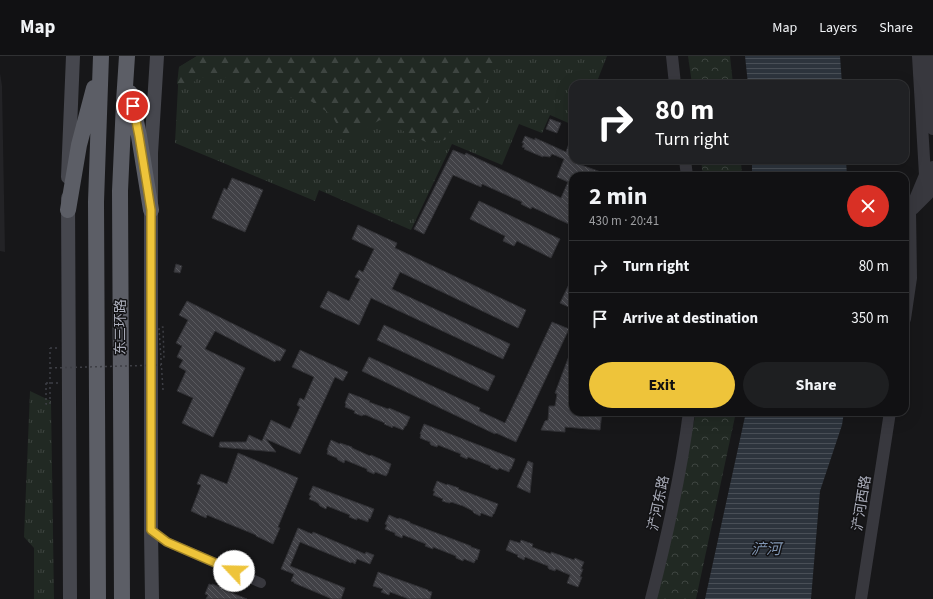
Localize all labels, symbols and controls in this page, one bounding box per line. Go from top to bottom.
text: Map [20,14,55,41]
text: Map [772,18,797,38]
text: Layers [819,18,857,38]
text: Share [879,18,913,38]
pin [116,89,150,123]
text: 80 m [655,90,714,130]
icon: arrive [122,95,144,117]
icon: right [589,96,641,148]
text: Turn right [655,127,729,152]
text: 2 min [589,179,647,214]
button: close [847,185,889,227]
text: 430 m · 20:41 [589,212,659,230]
icon: right [589,256,611,278]
text: Turn right [623,256,689,277]
text: 80 m [859,256,889,277]
street label: 东三环路 [111,299,131,355]
icon: arrive [589,308,611,330]
text: Arrive at destination [623,308,758,329]
text: 350 m [851,308,889,329]
button: Exit [589,362,735,408]
button: Share [743,362,889,408]
street label: 浐河东路 [643,474,675,533]
street label: 浐河西路 [848,474,876,532]
water label: 浐河 [751,539,784,560]
position arrow [213,550,255,592]

